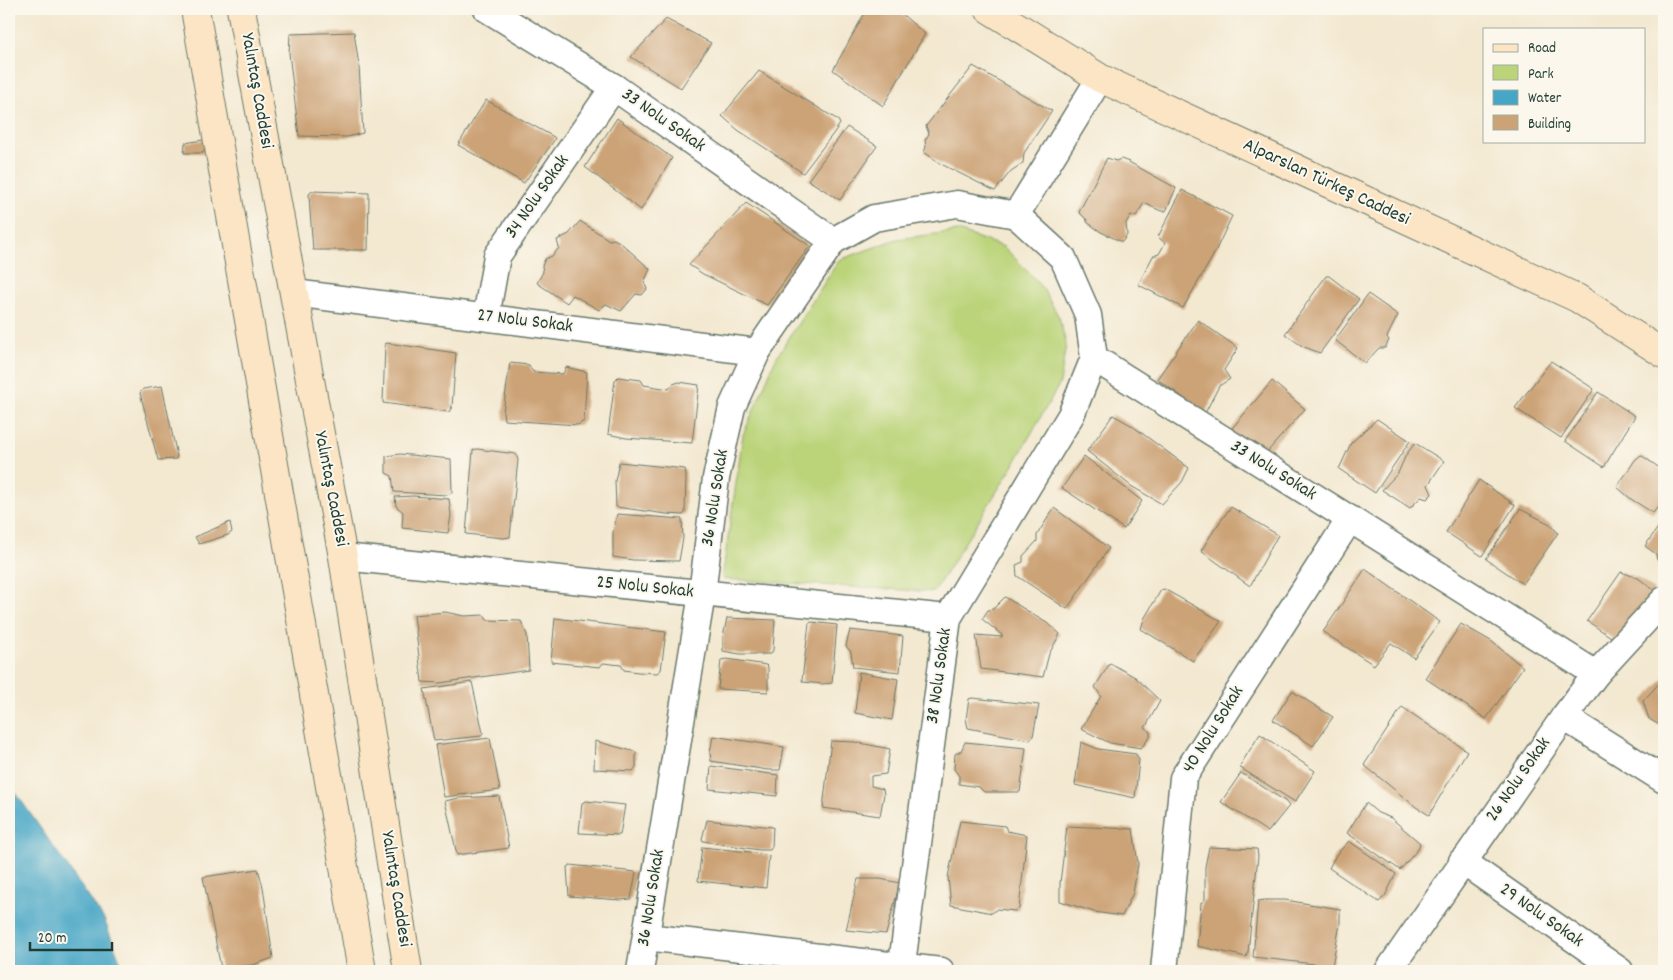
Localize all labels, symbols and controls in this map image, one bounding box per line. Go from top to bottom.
legend [1483,28,1646,142]
street label: Yalıntaş Caddesi [233,31,280,152]
text: Road [1528,38,1556,60]
text: Park [1528,64,1554,86]
street label: 33 Nolu Sokak [615,82,711,160]
text: Water [1528,88,1562,110]
text: Building [1528,114,1571,136]
street label: Alparslan Türkeş Caddesi [1238,132,1415,234]
street label: 34 Nolu Sokak [499,149,577,244]
street label: 27 Nolu Sokak [476,303,575,341]
street label: Yalıntaş Caddesi [306,429,355,550]
street label: 33 Nolu Sokak [1225,434,1322,508]
street label: 36 Nolu Sokak [695,447,737,549]
street label: 25 Nolu Sokak [595,569,695,607]
street label: 38 Nolu Sokak [920,626,960,726]
street label: 40 Nolu Sokak [1176,681,1252,779]
street label: 26 Nolu Sokak [1480,732,1558,828]
street label: Yalıntaş Caddesi [373,829,418,949]
street label: 36 Nolu Sokak [631,847,673,949]
street label: 29 Nolu Sokak [1493,877,1589,955]
scale bar [30,920,112,952]
text: 20 m [38,928,66,950]

